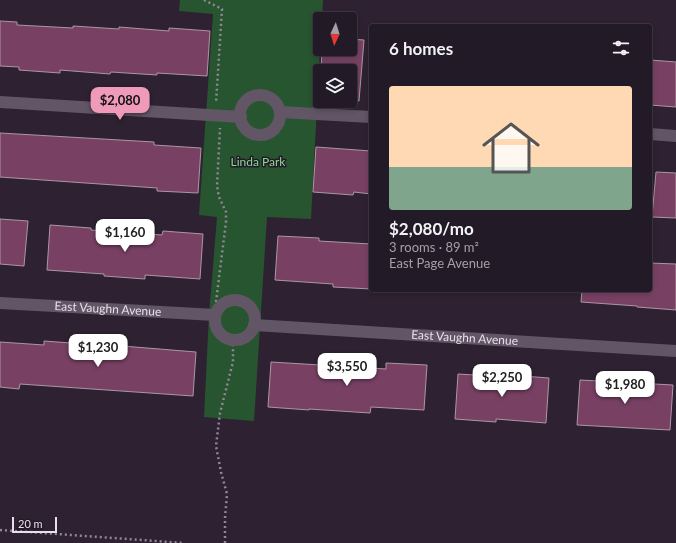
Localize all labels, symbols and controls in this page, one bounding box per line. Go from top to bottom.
north arrow [313,12,357,56]
map controls [313,12,357,108]
icon: filters [610,37,632,59]
text: 6 homes [389,38,453,59]
button: layers [313,64,357,108]
pin: $2,080 [87,87,153,121]
text: $2,080 [100,92,140,108]
icon: home [475,112,547,184]
park label: Linda Park [231,154,286,169]
text: $2,080/mo [389,218,474,239]
pin: $1,160 [92,219,158,253]
text: $1,160 [105,224,145,240]
text: 3 rooms · 89 m² [389,239,479,255]
text: East Page Avenue [389,255,490,271]
street label: East Vaughn Avenue [54,298,162,319]
street label: East Vaughn Avenue [411,327,518,348]
pin: $1,230 [65,334,131,368]
text: $1,230 [78,339,118,355]
pin: $3,550 [314,353,380,387]
text: $3,550 [327,358,367,374]
pin: $2,250 [469,364,535,398]
text: $2,250 [482,369,522,385]
pin: $1,980 [592,371,658,405]
text: $1,980 [605,376,645,392]
scale bar [12,515,57,534]
text: 20 m [18,517,43,530]

